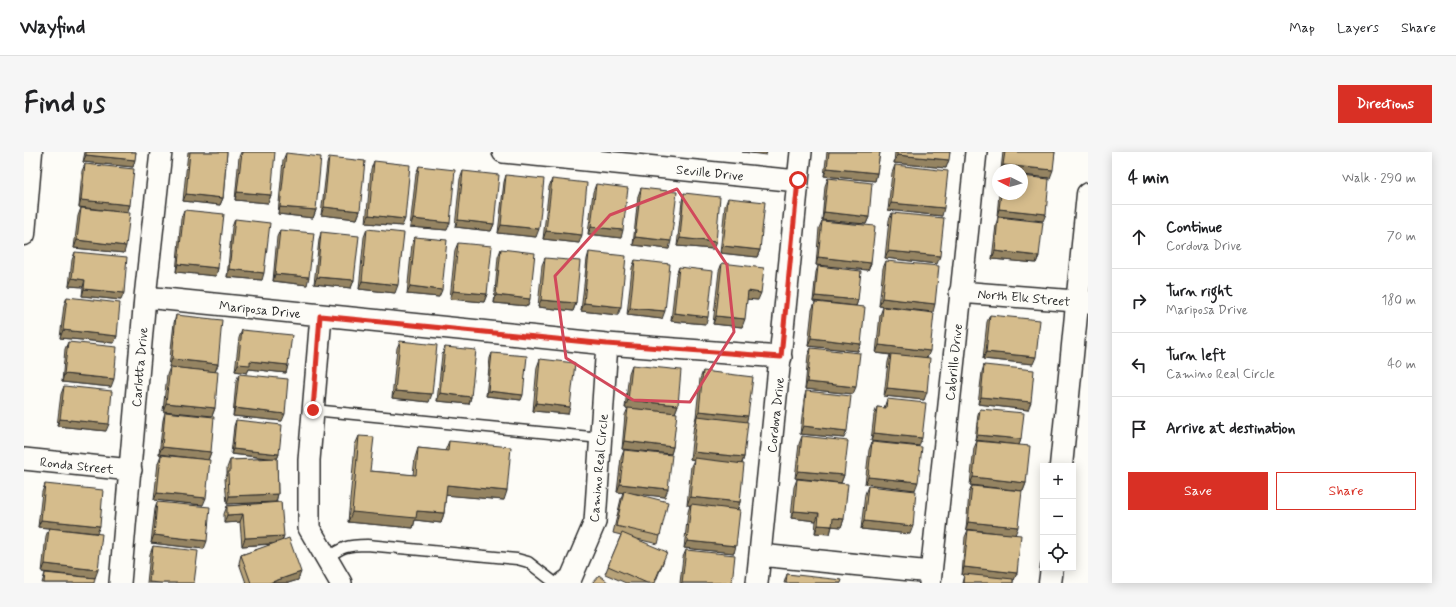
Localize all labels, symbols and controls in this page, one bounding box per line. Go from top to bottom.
text: Wayfind [20,15,85,40]
text: Map [1289,19,1315,37]
text: Layers [1337,19,1379,37]
text: Share [1401,19,1436,37]
button: Directions [1338,85,1432,123]
text: Find us [24,86,105,123]
street label: Seville Drive [675,161,745,186]
north arrow [992,164,1028,200]
text: 4 min [1128,167,1169,189]
text: Walk · 290 m [1342,170,1416,187]
route start [789,171,807,189]
text: Continue [1166,218,1222,238]
icon: ahead [1128,226,1150,248]
text: 70 m [1387,228,1416,245]
text: Cordova Drive [1166,238,1242,255]
text: Turn right [1166,282,1233,302]
street label: North Elk Street [977,286,1071,311]
icon: right [1128,290,1150,312]
text: 180 m [1381,292,1416,309]
street label: Mariposa Drive [218,298,302,323]
text: Mariposa Drive [1166,302,1248,319]
street label: Cabrillo Drive [942,323,967,401]
street label: Carlotta Drive [129,326,152,408]
text: Turn left [1166,346,1226,366]
icon: left [1128,354,1150,376]
text: 40 m [1387,356,1416,373]
text: Camino Real Circle [1166,366,1275,383]
street label: Cordova Drive [764,376,789,454]
route end [304,401,322,419]
street label: Camino Real Circle [586,413,613,523]
icon: arrive [1128,418,1150,440]
text: Arrive at destination [1166,419,1295,439]
street label: Ronda Street [39,454,115,479]
map controls [1040,463,1076,571]
button: + [1040,463,1076,499]
button: Save [1128,472,1268,510]
button: Share [1276,472,1416,510]
button: − [1040,499,1076,535]
button: locate [1040,535,1076,571]

